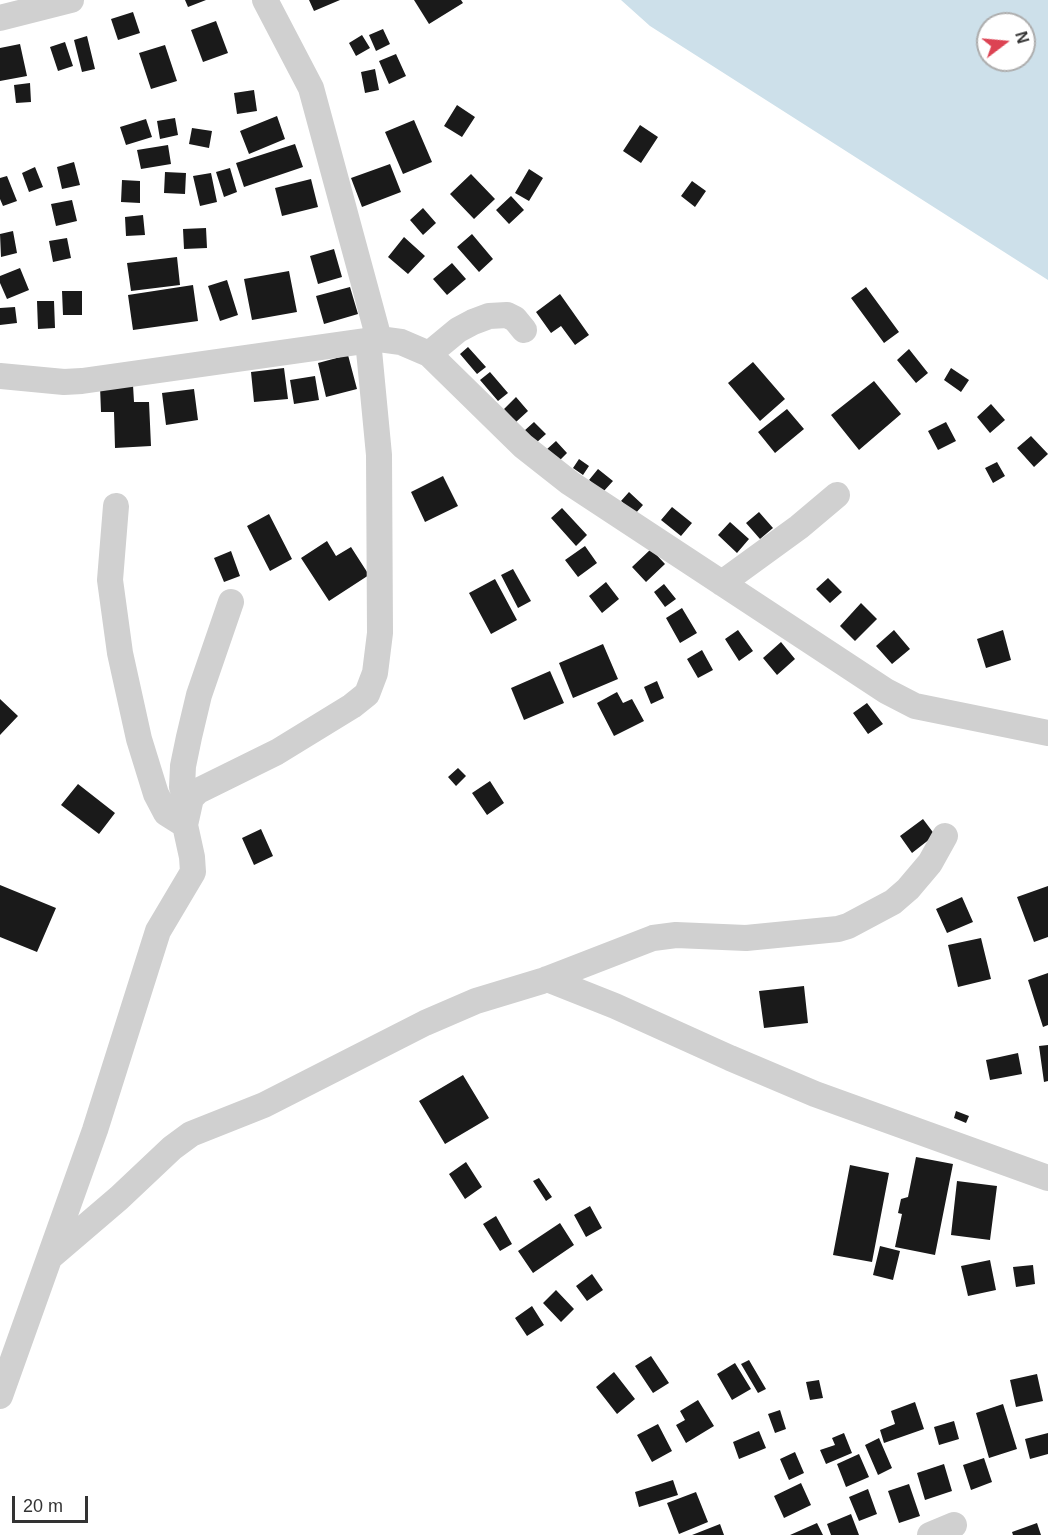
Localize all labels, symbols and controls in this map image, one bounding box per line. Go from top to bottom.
north arrow [976,12,1036,72]
text: N [1012,30,1032,45]
scale bar [15,1484,92,1522]
text: 20 m [23,1496,63,1516]

